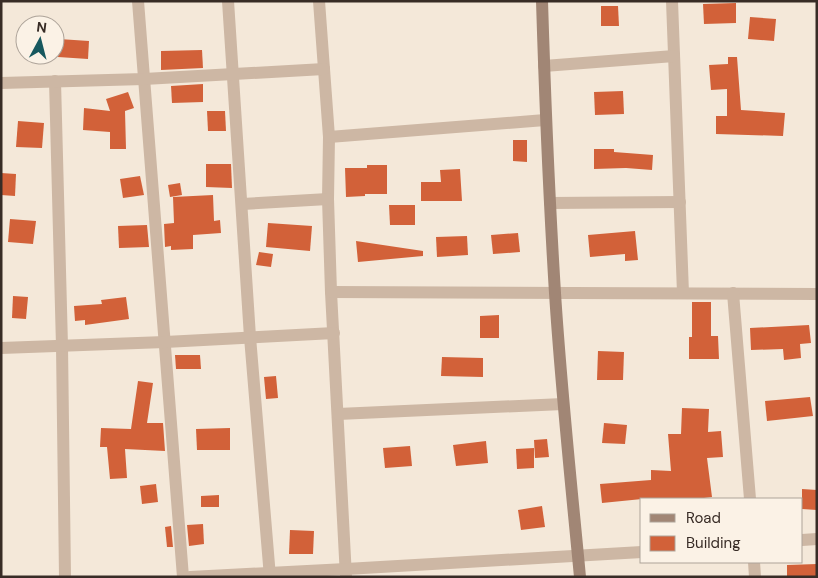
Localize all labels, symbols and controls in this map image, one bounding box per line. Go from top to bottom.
north arrow [15,15,65,65]
text: N [35,18,48,37]
legend [640,498,803,563]
text: Road [686,508,721,528]
text: Building [686,533,741,553]

